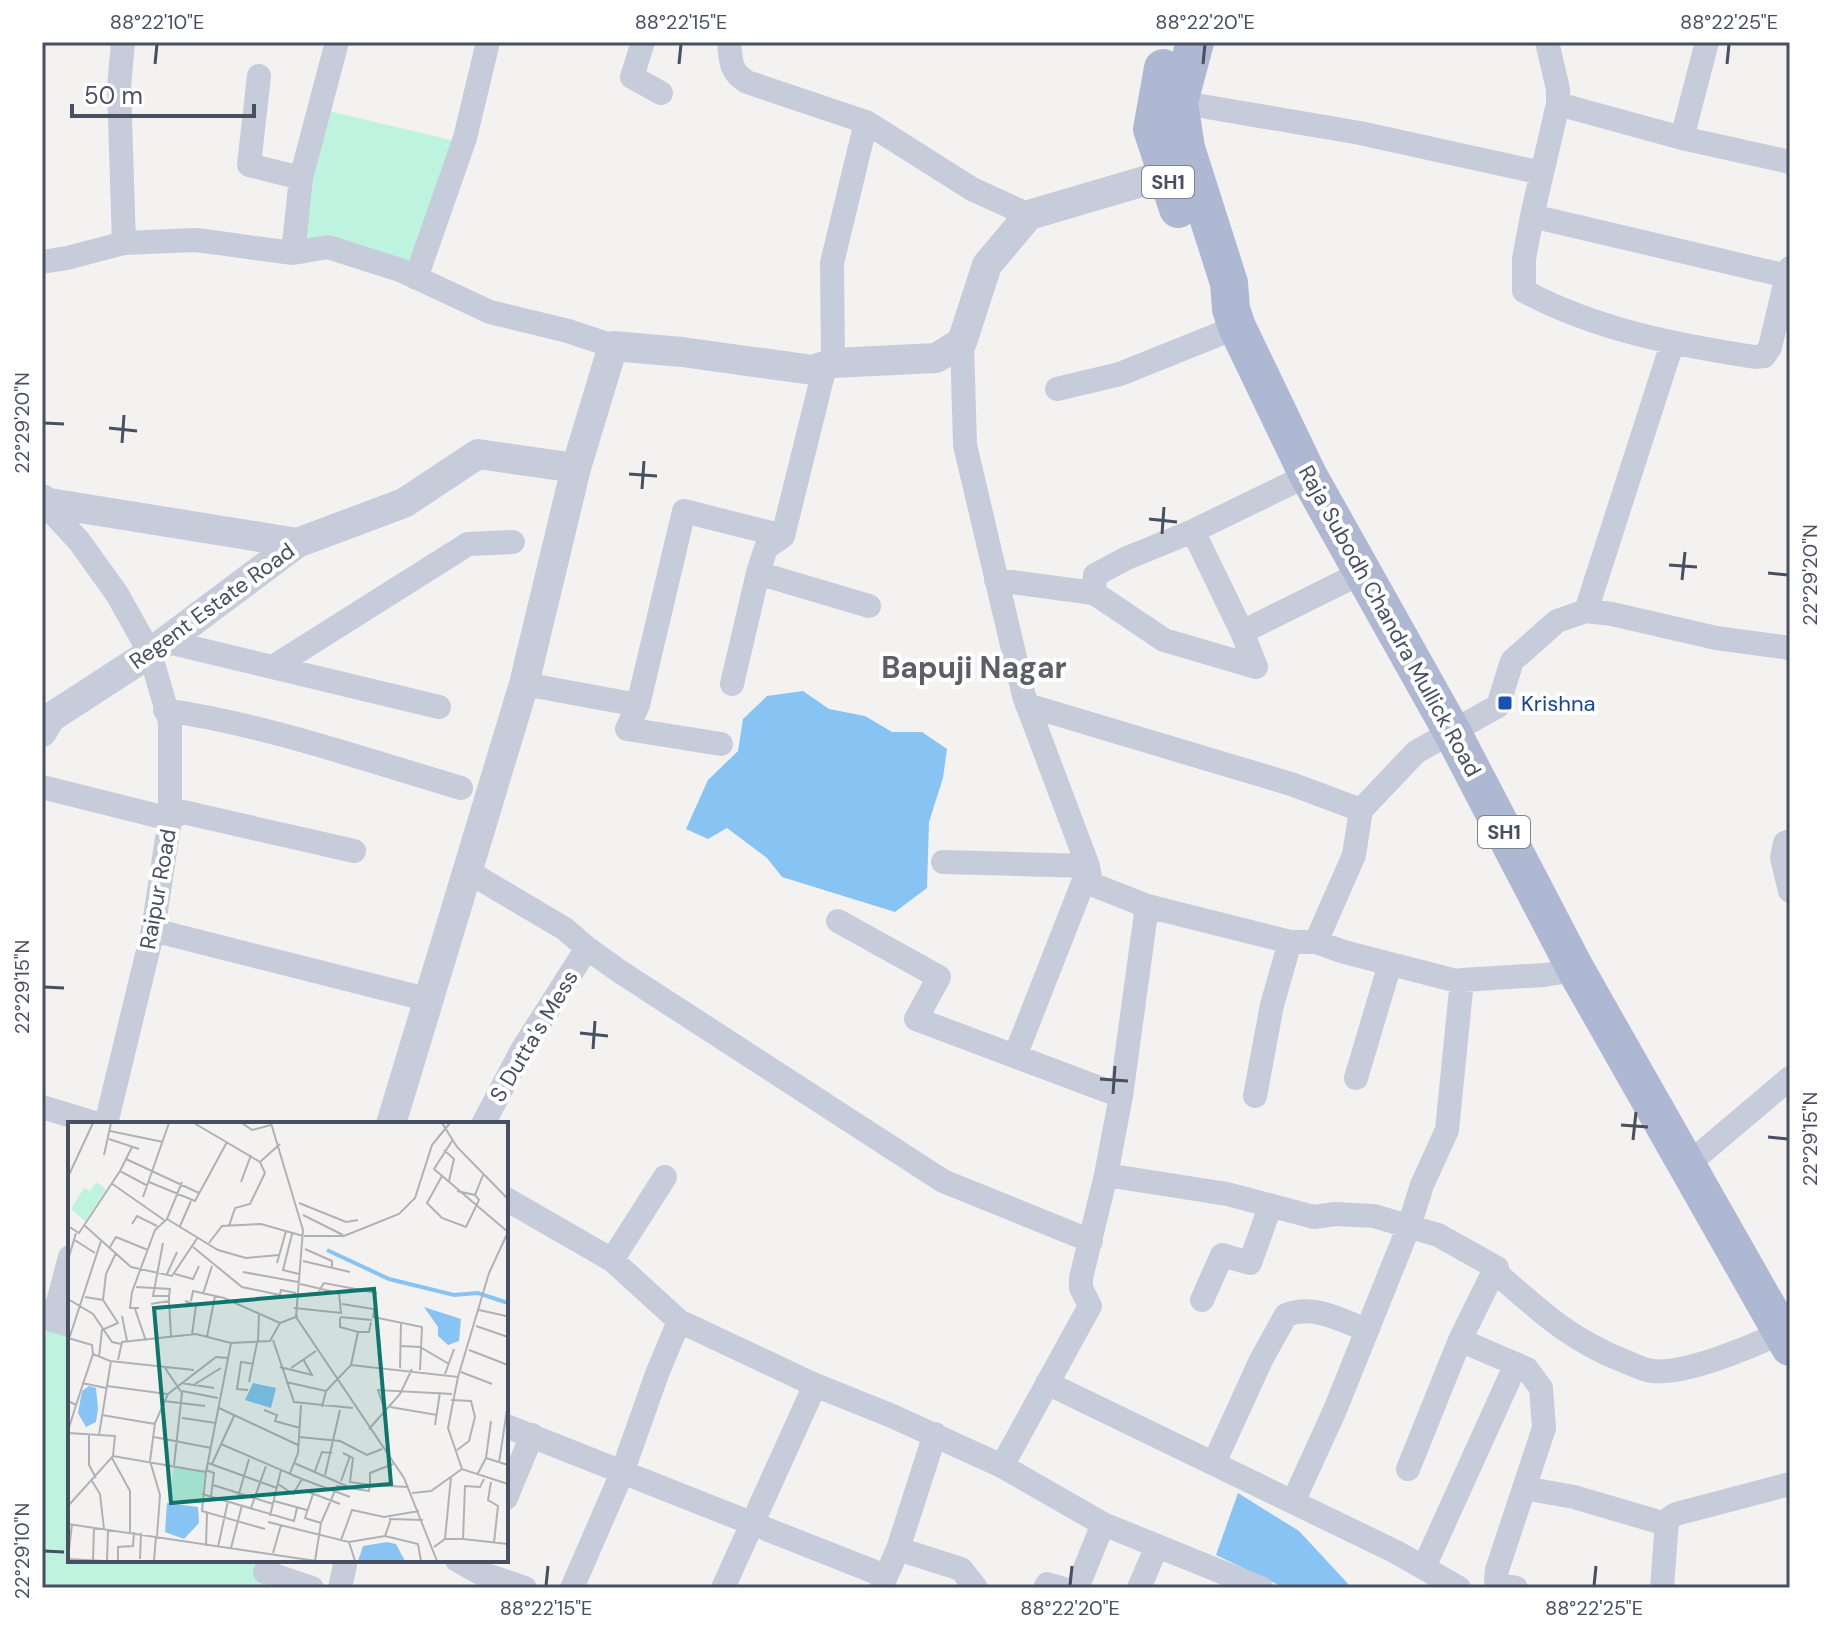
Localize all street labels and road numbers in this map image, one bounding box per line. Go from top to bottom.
road number: SH1 [1142,166,1194,198]
street label: Raja Subodh Chandra Mullick Road [1292,460,1488,782]
street label: Regent Estate Road [124,536,300,676]
road number: SH1 [1478,816,1530,848]
street label: Raipur Road [133,827,183,951]
street label: S Dutta's Mess [483,965,585,1107]

